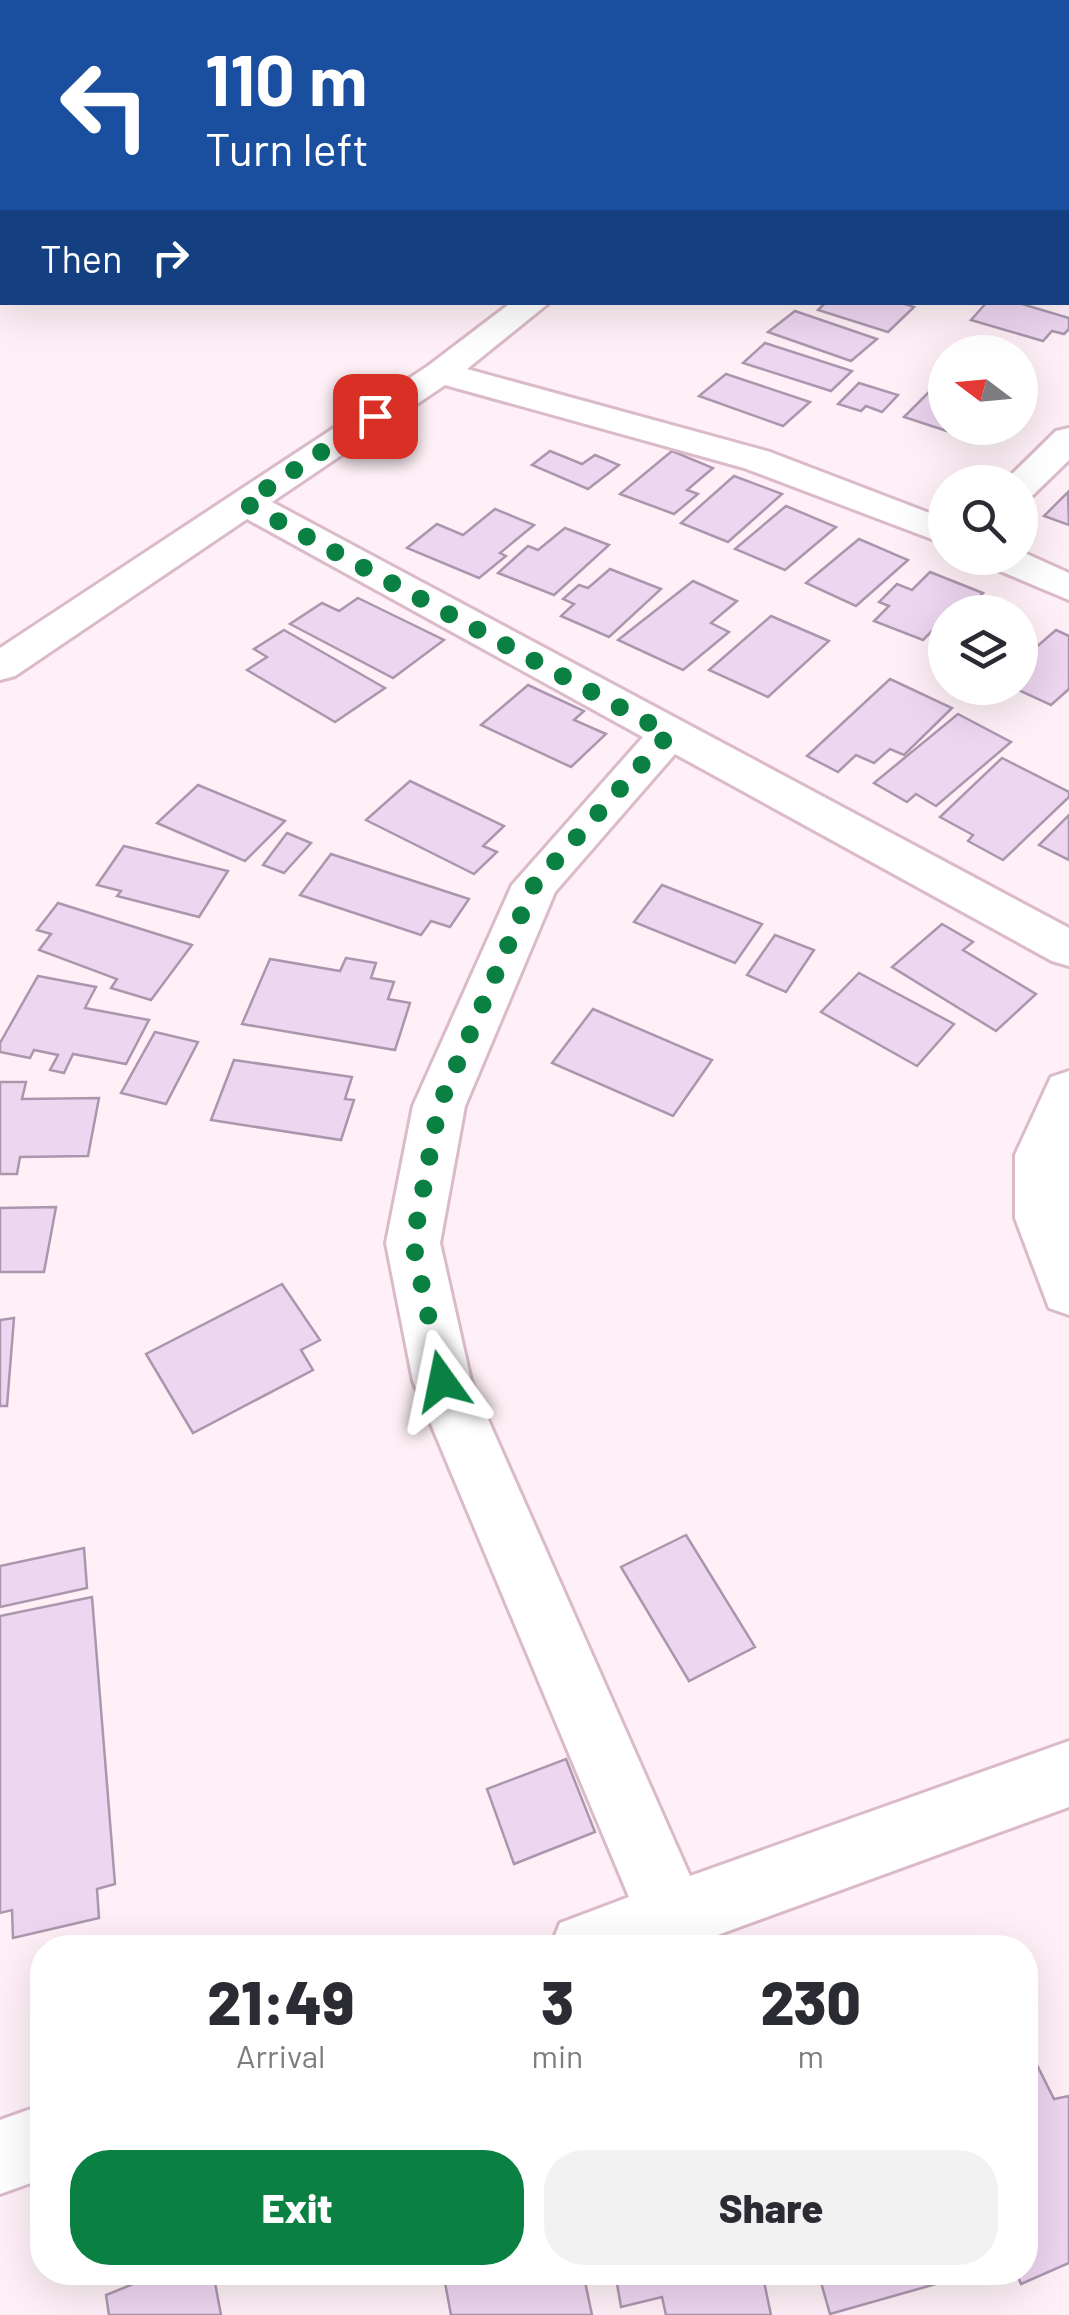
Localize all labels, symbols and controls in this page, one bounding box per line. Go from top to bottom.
text: 110 m [205,36,367,120]
icon: left [40,40,170,170]
text: Turn left [205,121,369,175]
icon: right [143,230,198,285]
text: Then [40,235,123,281]
north arrow [928,335,1038,445]
map controls [928,335,1038,705]
pin [333,374,418,459]
icon: arrive [348,389,403,444]
button: search [928,465,1038,575]
button: layers [928,595,1038,705]
position arrow [390,1329,494,1433]
text: 21:49 [207,1965,354,2037]
text: 3 [541,1965,574,2037]
text: 230 [761,1965,861,2037]
text: Arrival [236,2036,325,2074]
text: min [531,2036,583,2074]
text: m [797,2036,824,2074]
button: Exit [70,2150,524,2265]
button: Share [544,2150,998,2265]

